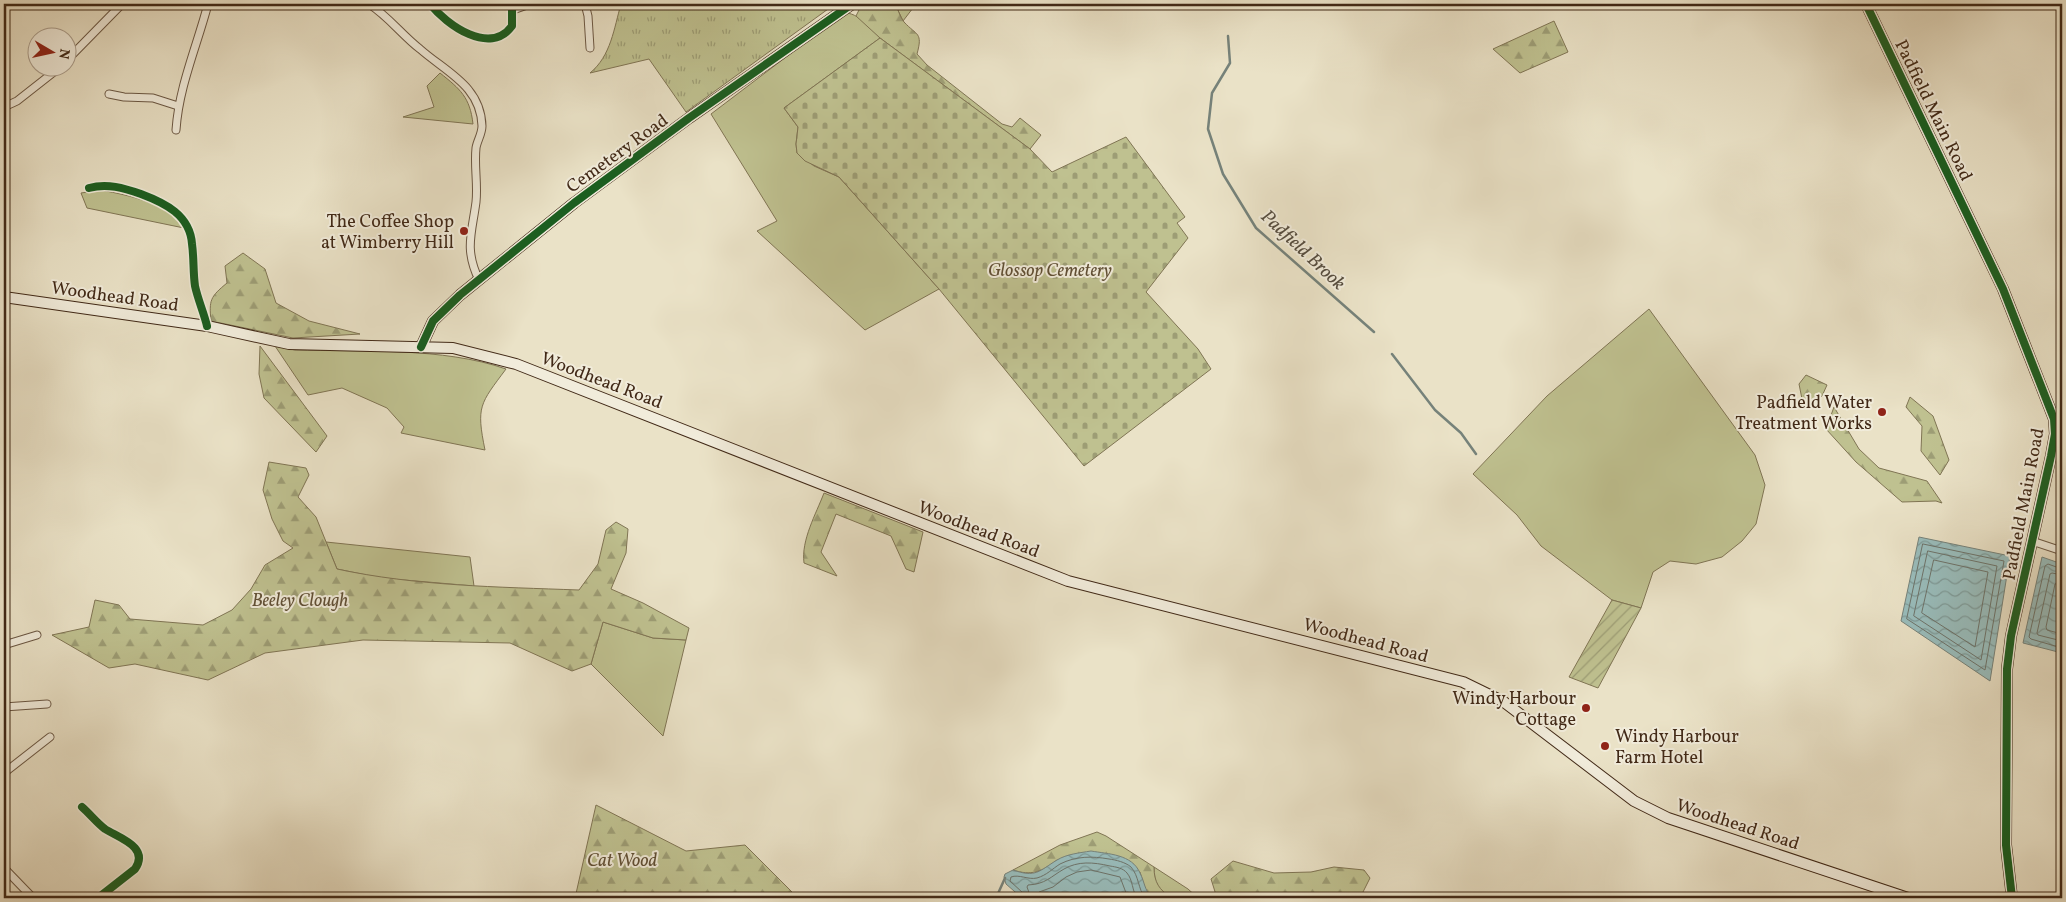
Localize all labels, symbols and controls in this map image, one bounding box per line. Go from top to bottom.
north arrow [28,28,78,78]
street label: Padfield Main Road [1888,36,1978,186]
text: N [53,47,74,60]
street label: Cemetery Road [562,109,674,200]
water label: Padfield Brook [1255,204,1351,297]
place label: The Coffee Shop at Wimberry Hill [321,210,454,256]
marker: The Coffee Shop at Wimberry Hill [458,225,470,237]
park label: Glossop Cemetery [988,259,1112,284]
street label: Woodhead Road [49,276,180,319]
street label: Woodhead Road [537,347,666,416]
place label: Padfield Water Treatment Works [1735,391,1872,437]
marker: Padfield Water Treatment Works [1876,406,1888,418]
street label: Padfield Main Road [1997,426,2051,583]
street label: Woodhead Road [914,496,1043,565]
park label: Beeley Clough [252,589,348,614]
street label: Woodhead Road [1300,613,1431,670]
place label: Windy Harbour Cottage [1452,687,1576,733]
marker: Windy Harbour Cottage [1580,702,1592,714]
place label: Windy Harbour Farm Hotel [1615,725,1739,771]
marker: Windy Harbour Farm Hotel [1599,740,1611,752]
street label: Woodhead Road [1673,794,1803,857]
park label: Cat Wood [587,849,657,874]

